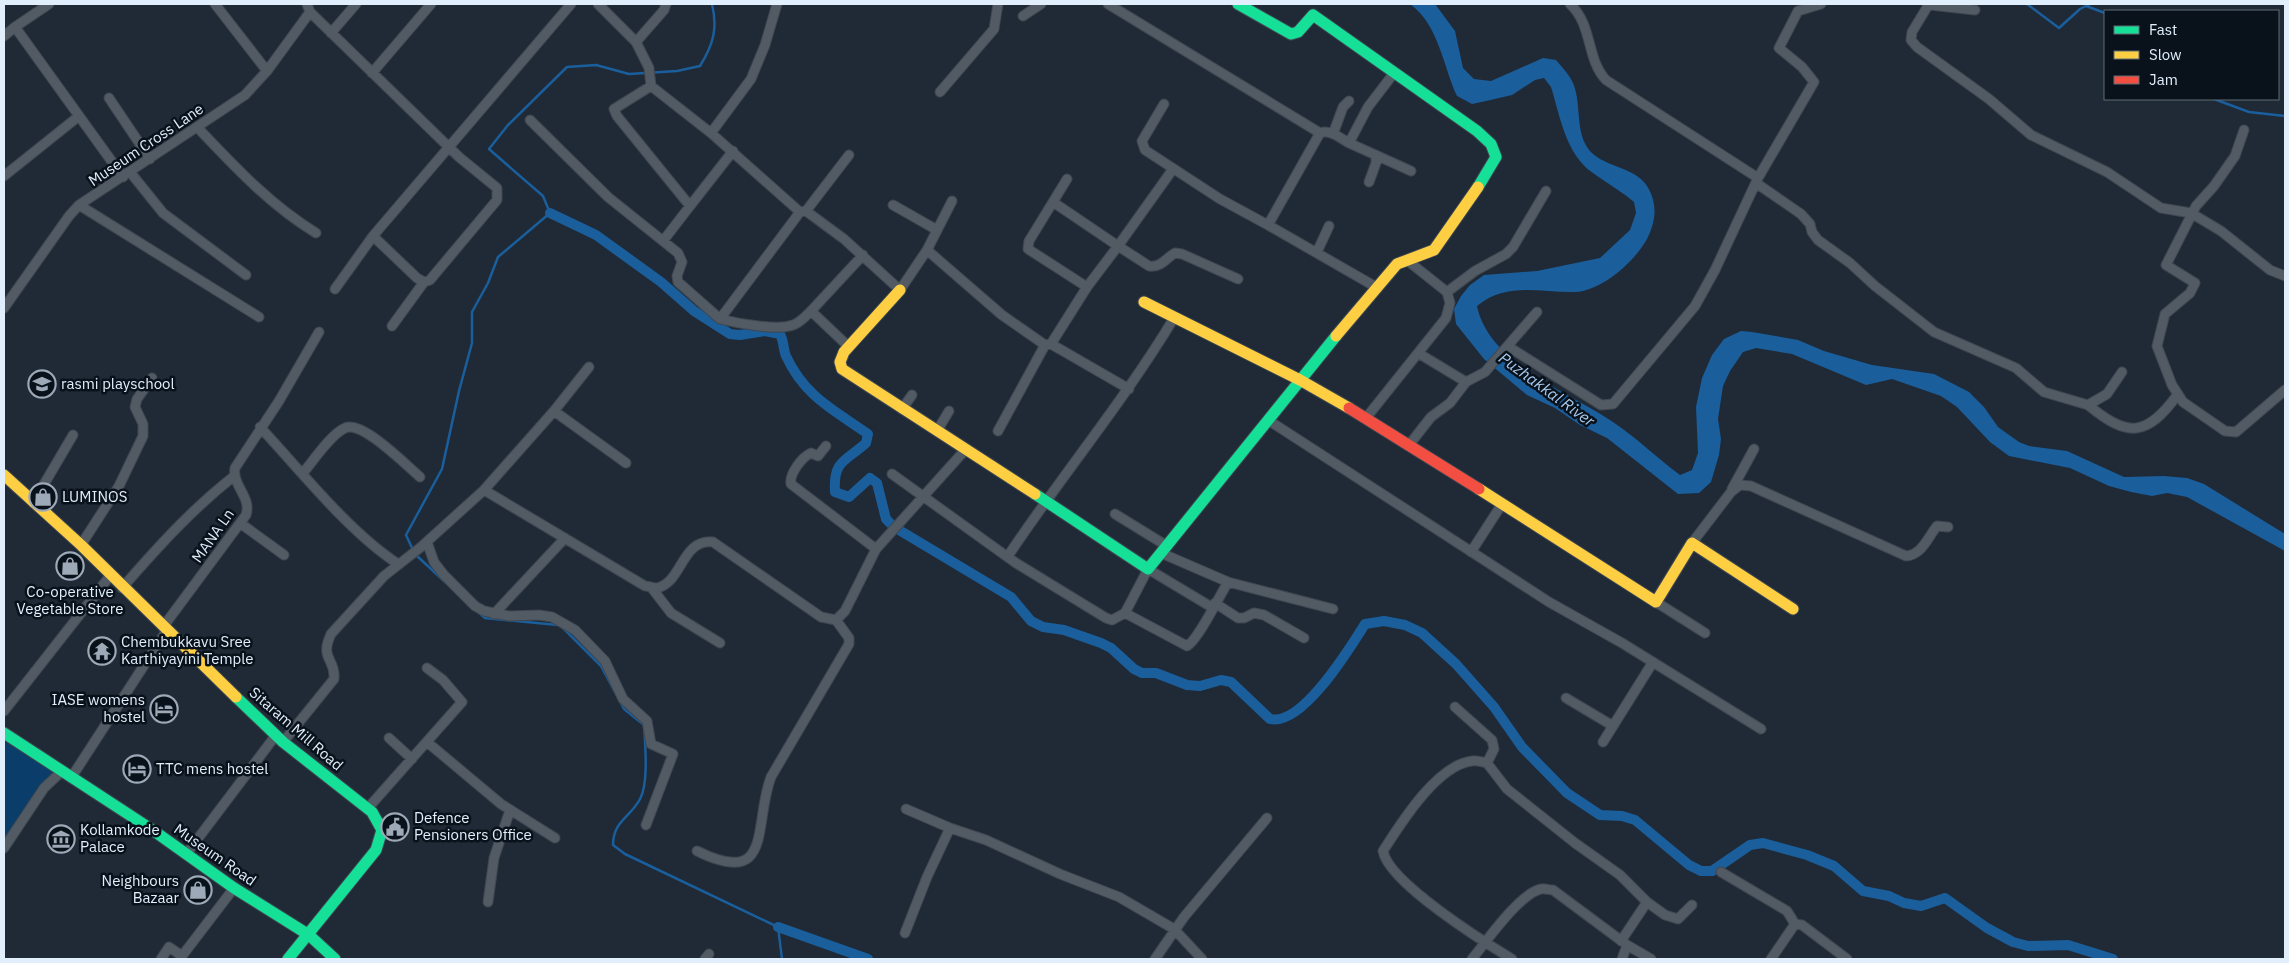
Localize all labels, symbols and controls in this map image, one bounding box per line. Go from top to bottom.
legend [2104,10,2279,100]
text: Fast [2149,20,2177,39]
text: Slow [2149,45,2182,64]
text: Jam [2149,70,2178,89]
street label: Museum Cross Lane [84,99,207,190]
water label: Puzhakkal River [1495,348,1600,431]
school or university icon: rasmi playschool [27,369,57,399]
place label: rasmi playschool [61,374,175,393]
shop icon: LUMINOS [28,482,58,512]
place label: LUMINOS [62,487,127,506]
street label: MANA Ln [187,505,238,566]
shop icon: Co-operative Vegetable Store [55,551,85,581]
place label: Co-operative Vegetable Store [17,582,123,618]
place label: Chembukkavu Sree Karthiyayini Temple [121,632,254,668]
temple icon: Chembukkavu Sree Karthiyayini Temple [87,636,117,666]
street label: Sitaram Mill Road [246,683,347,774]
place label: IASE womens hostel [51,690,145,726]
hotel icon: IASE womens hostel [149,694,179,724]
hotel icon: TTC mens hostel [122,754,152,784]
place label: TTC mens hostel [156,759,268,778]
place label: Defence Pensioners Office [414,808,532,844]
public building icon: Defence Pensioners Office [380,812,410,842]
street label: Museum Road [171,819,260,890]
place label: Kollamkode Palace [80,820,160,856]
museum icon: Kollamkode Palace [46,824,76,854]
place label: Neighbours Bazaar [102,871,179,907]
shop icon: Neighbours Bazaar [183,875,213,905]

